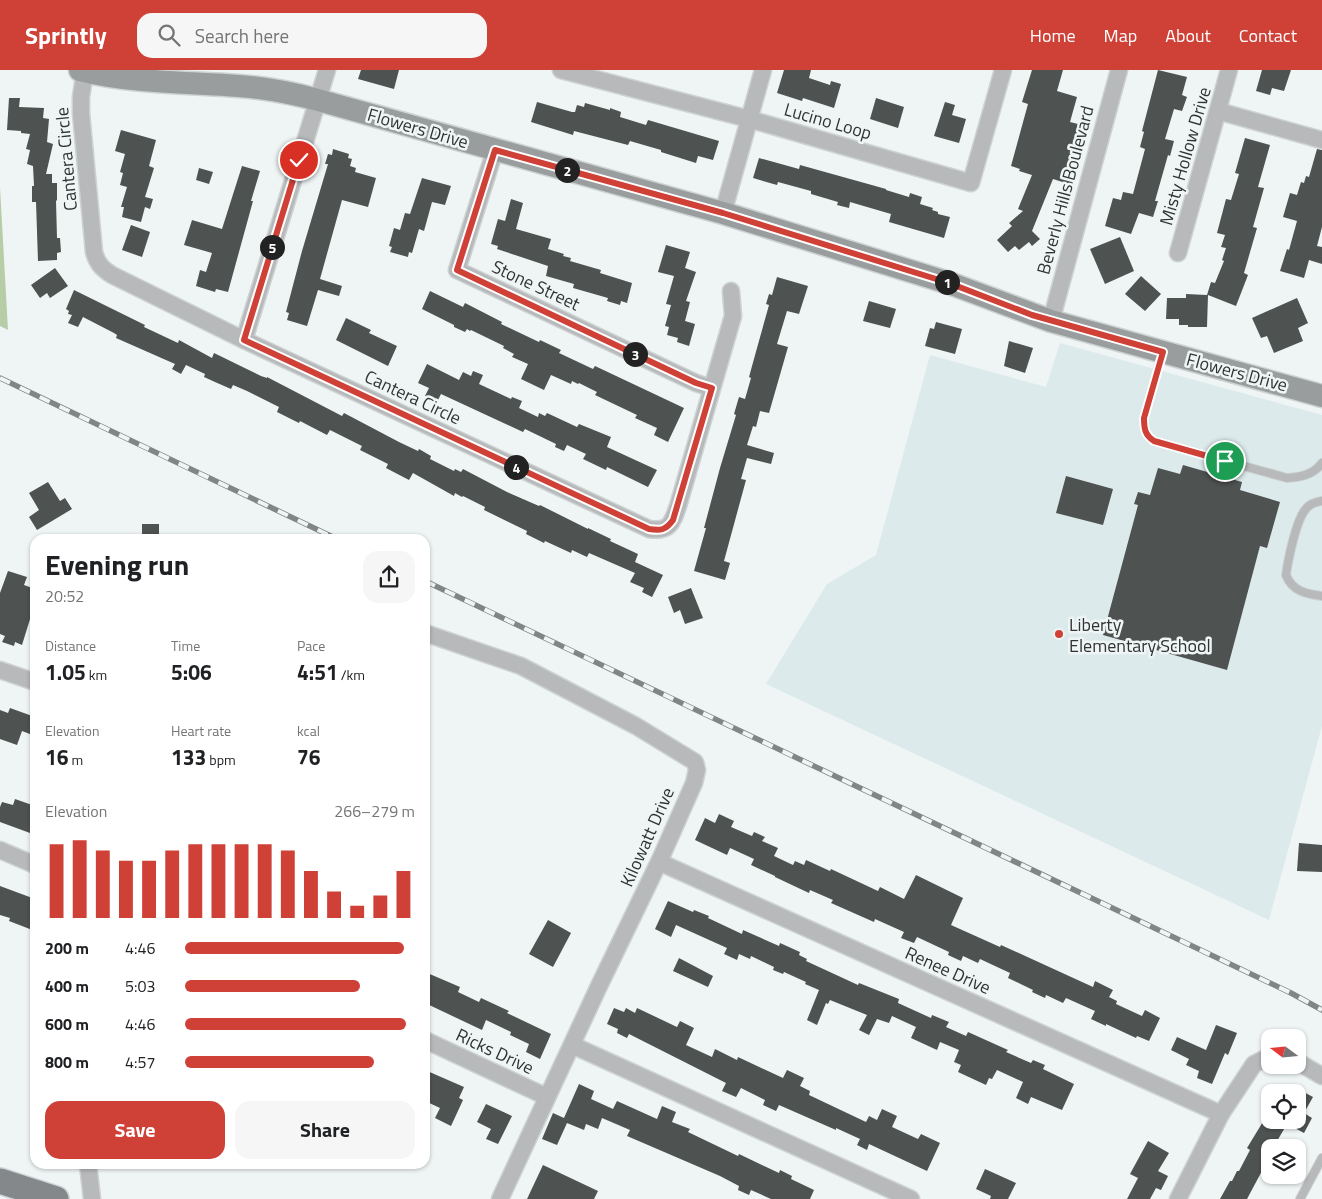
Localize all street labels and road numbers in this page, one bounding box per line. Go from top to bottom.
street label: Misty Hollow Drive [1152,84,1218,228]
street label: Lucino Loop [781,96,875,146]
street label: Flowers Drive [364,101,472,155]
street label: Beverly Hills Boulevard [1029,103,1101,277]
street label: Cantera Circle [48,106,84,212]
street label: Stone Street [487,253,585,317]
street label: Flowers Drive [1183,346,1291,398]
street label: Cantera Circle [360,363,466,431]
street label: Kilowatt Drive [613,783,681,891]
street label: Renee Drive [901,939,995,1001]
street label: Ricks Drive [452,1021,538,1081]

